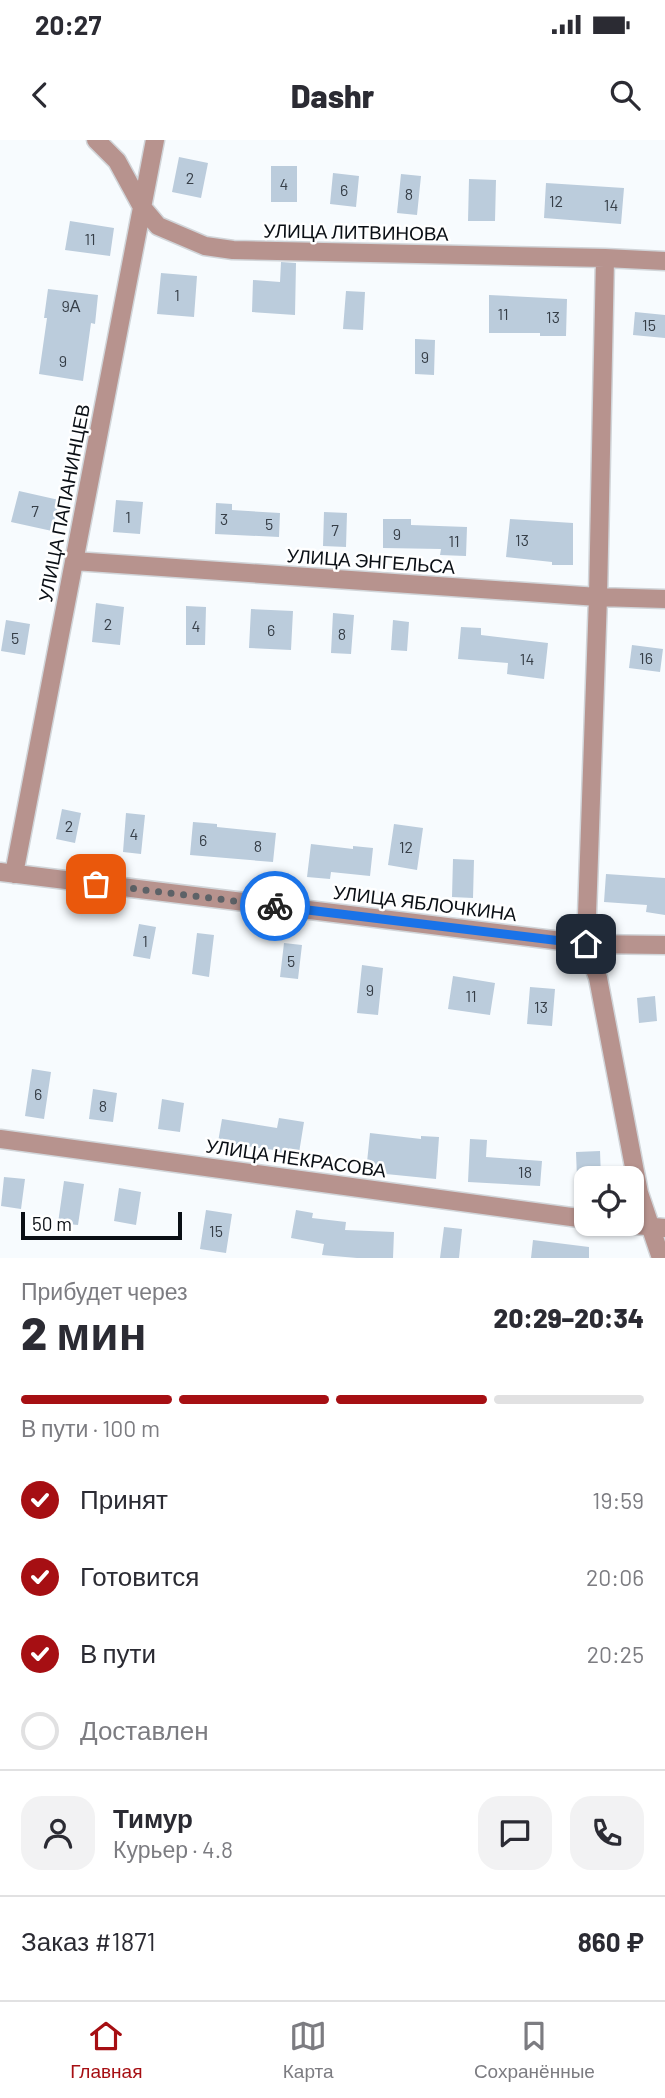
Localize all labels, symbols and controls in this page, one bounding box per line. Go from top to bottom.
text: 20:27 [35,9,101,40]
icon: back [21,76,59,114]
text: Dashr [291,76,374,114]
icon: search [606,76,644,114]
house number: 2 [186,168,194,187]
house number: 4 [280,174,288,193]
house number: 6 [340,180,348,199]
house number: 8 [405,184,413,203]
house number: 12 [549,191,563,210]
house number: 14 [604,195,618,214]
street label: УЛИЦА ЛИТВИНОВА [263,218,449,245]
house number: 11 [84,229,96,248]
house number: 1 [174,285,180,304]
house number: 9А [61,296,81,315]
house number: 11 [497,304,509,323]
house number: 13 [546,307,560,326]
house number: 15 [642,315,656,334]
house number: 9 [421,347,429,366]
house number: 9 [59,351,67,370]
street label: УЛИЦА ПАПАНИНЦЕВ [33,402,94,604]
house number: 7 [31,501,39,520]
house number: 1 [125,507,131,526]
house number: 3 [220,509,228,528]
house number: 5 [265,514,273,533]
house number: 7 [331,520,339,539]
house number: 9 [393,524,401,543]
house number: 13 [515,530,529,549]
house number: 11 [448,531,460,550]
street label: УЛИЦА ЭНГЕЛЬСА [286,543,456,578]
house number: 2 [104,614,112,633]
house number: 4 [192,616,200,635]
house number: 6 [267,620,275,639]
house number: 8 [338,624,346,643]
house number: 5 [11,628,19,647]
house number: 16 [639,648,653,667]
house number: 14 [520,649,534,668]
house number: 2 [65,816,73,835]
house number: 4 [130,824,138,843]
house number: 6 [199,830,207,849]
house number: 8 [254,836,262,855]
house number: 12 [399,837,413,856]
pin [66,854,126,914]
icon: bag [77,865,115,903]
courier [240,871,310,941]
street label: УЛИЦА ЯБЛОЧКИНА [332,880,519,925]
icon: bike [256,887,294,925]
pin [556,914,616,974]
icon: home [567,925,605,963]
house number: 1 [142,931,148,950]
house number: 5 [287,951,295,970]
house number: 9 [366,980,374,999]
house number: 11 [465,986,477,1005]
house number: 13 [534,997,548,1016]
house number: 6 [34,1084,42,1103]
house number: 8 [99,1096,107,1115]
street label: УЛИЦА НЕКРАСОВА [204,1133,388,1182]
house number: 18 [518,1162,532,1181]
map controls [574,1166,644,1236]
button: locate [574,1166,644,1236]
scale bar [21,1209,182,1241]
text: 50 m [32,1212,72,1235]
house number: 15 [209,1221,223,1240]
text: Прибудет через [21,1277,188,1305]
text: 20:29–20:34 [494,1302,644,1333]
text: 2 мин [21,1304,146,1359]
text: В пути · 100 m [21,1414,160,1442]
icon: check [21,1481,59,1519]
text: Принят [80,1483,168,1514]
text: 19:59 [592,1486,644,1514]
icon: check [21,1558,59,1596]
text: Готовится [80,1560,199,1591]
text: 20:06 [586,1563,644,1591]
icon: check [21,1635,59,1673]
text: В пути [80,1637,156,1668]
text: 20:25 [587,1640,644,1668]
text: Доставлен [80,1714,209,1745]
button: person [21,1796,95,1870]
button: chat [478,1796,552,1870]
button: phone [570,1796,644,1870]
text: Тимур [113,1802,193,1833]
text: Курьер · 4.8 [113,1835,233,1863]
text: Заказ #1871 [21,1925,156,1956]
text: 860 ₽ [578,1926,644,1957]
tab: Главная [70,2017,142,2083]
tab: Карта [283,2017,334,2083]
tab: Сохранённые [474,2017,595,2083]

